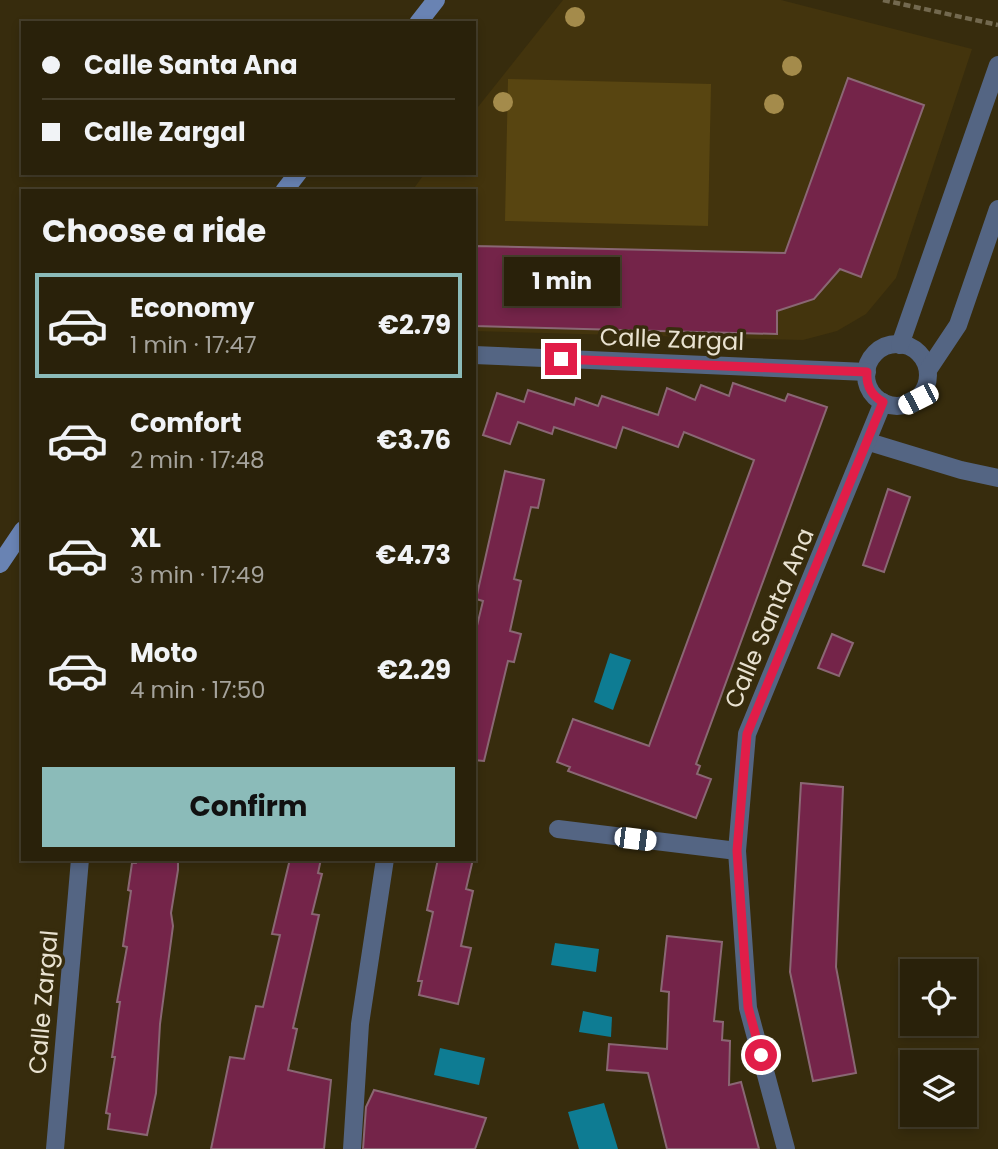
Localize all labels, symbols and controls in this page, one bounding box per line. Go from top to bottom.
text: Calle Santa Ana [84,47,298,83]
text: Calle Zargal [84,114,246,150]
text: Choose a ride [42,208,266,253]
callout: 1 min [503,258,619,306]
text: 1 min [532,265,592,297]
text: Economy [130,290,254,326]
icon: car [46,294,109,357]
text: €2.79 [378,307,451,343]
street label: Calle Zargal [599,320,745,358]
text: 1 min · 17:47 [130,329,257,361]
route end [545,343,577,375]
car [895,380,942,418]
text: Comfort [130,405,242,441]
icon: car [46,409,109,472]
text: €3.76 [377,422,451,458]
text: 2 min · 17:48 [130,444,264,476]
text: XL [130,520,161,556]
street label: Calle Santa Ana [716,523,822,713]
icon: car [46,524,109,587]
text: €4.73 [376,537,451,573]
text: 3 min · 17:49 [130,559,265,591]
text: Moto [130,635,198,671]
icon: car [46,639,109,702]
text: €2.29 [377,652,451,688]
text: 4 min · 17:50 [130,674,266,706]
button: Confirm [42,767,455,847]
car [613,826,658,852]
street label: Calle Zargal [20,929,66,1075]
map controls [900,959,977,1127]
button: locate [900,959,977,1036]
route start [745,1039,777,1071]
button: layers [900,1050,977,1127]

